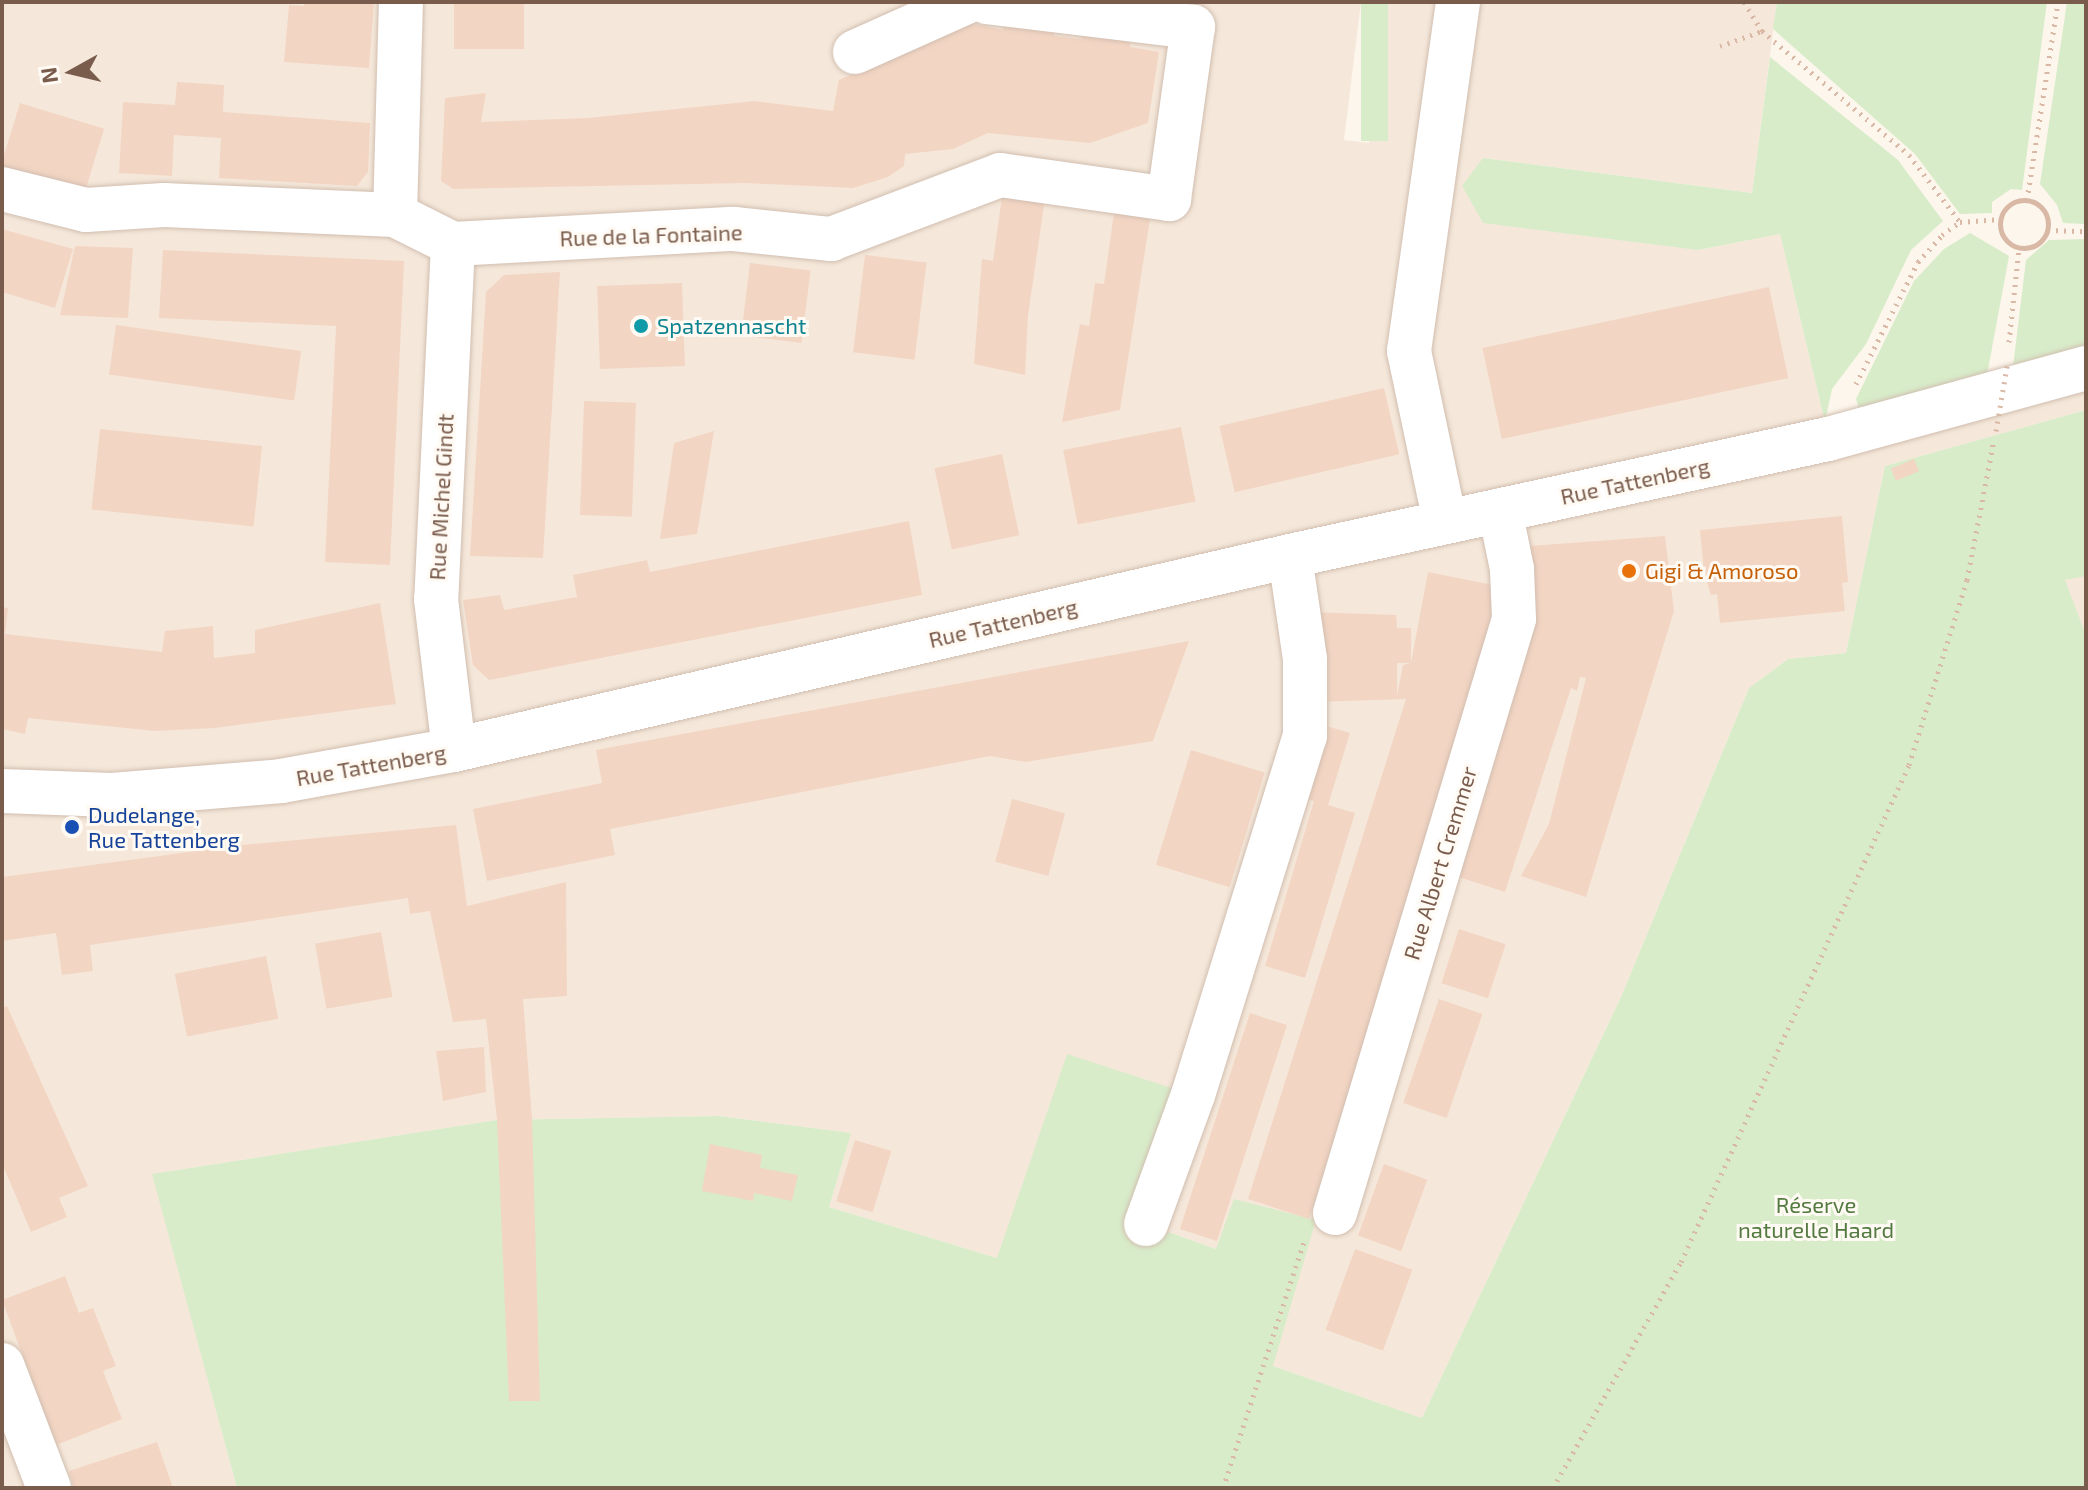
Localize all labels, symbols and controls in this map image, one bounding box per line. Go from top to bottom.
north arrow [32,32,112,112]
text: N [34,66,62,85]
street label: Rue de la Fontaine [559,219,743,251]
place label: Spatzennascht [657,313,806,339]
marker: Spatzennascht [632,317,650,335]
street label: Rue Michel Gindt [423,413,459,581]
street label: Rue Tattenberg [1558,452,1712,510]
place label: Gigi & Amoroso [1645,558,1799,584]
marker: Gigi & Amoroso [1620,562,1638,580]
street label: Rue Tattenberg [926,593,1080,653]
street label: Rue Tattenberg [294,739,448,791]
street label: Rue Albert Cremmer [1398,763,1482,963]
place label: Dudelange, Rue Tattenberg [88,801,240,852]
marker: Dudelange, Rue Tattenberg [63,818,81,836]
park label: Réserve naturelle Haard [1738,1191,1894,1242]

